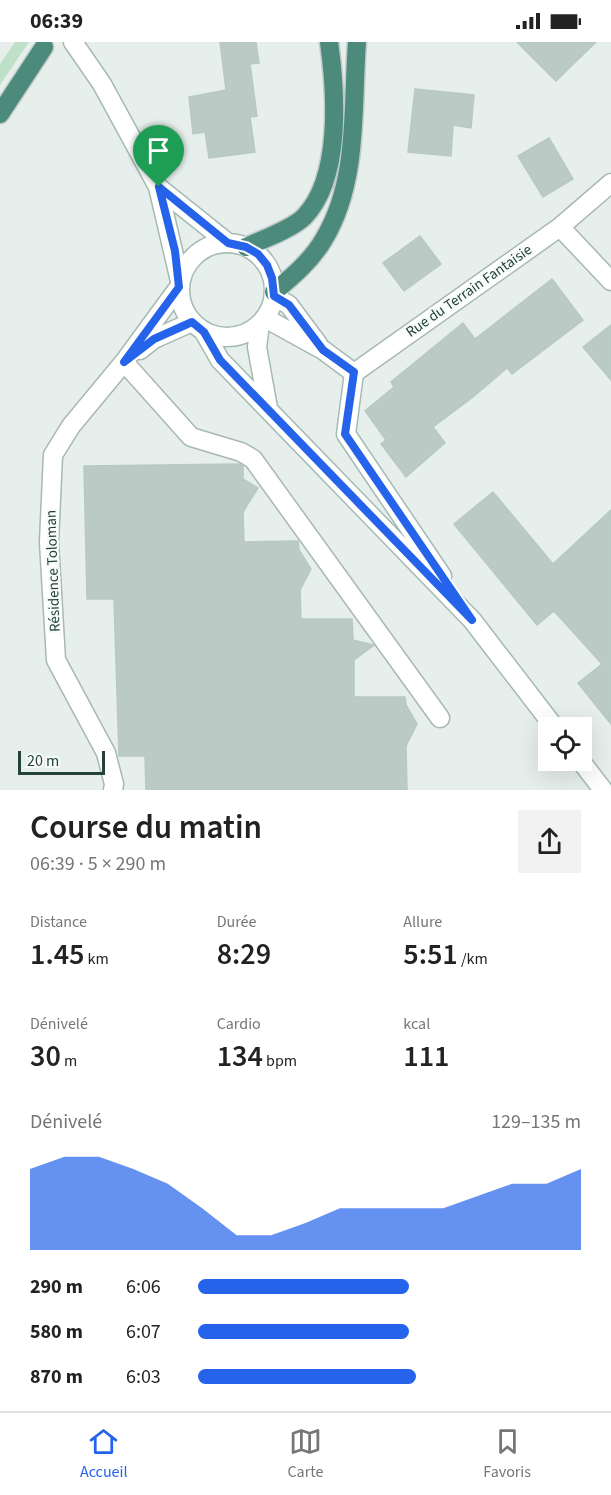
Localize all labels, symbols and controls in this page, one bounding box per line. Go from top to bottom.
text: 06:39 [30,5,83,37]
pin [133,125,184,187]
icon: arrive [142,134,175,167]
street label: Rue du Terrain Fantaisie [402,239,536,343]
street label: Résidence Toloman [40,510,66,632]
map controls [538,717,592,771]
button: locate [538,717,592,771]
scale bar [18,748,105,776]
text: 20 m [27,750,59,772]
text: Course du matin [30,804,262,851]
button: share [518,810,581,873]
text: 06:39 · 5 × 290 m [30,850,166,878]
text: Distance [30,911,87,933]
text: Durée [217,911,256,933]
text: Allure [403,911,442,933]
text: 1.45 [30,933,84,976]
text: 8:29 [217,933,271,976]
text: 5:51 [403,933,458,976]
text: km [84,948,109,970]
text: /km [458,948,488,970]
text: Dénivelé [30,1013,88,1035]
text: Cardio [217,1013,261,1035]
text: kcal [403,1013,430,1035]
text: 30 [30,1035,61,1078]
text: 134 [217,1035,263,1078]
text: 111 [403,1035,450,1078]
text: m [61,1050,77,1072]
text: bpm [263,1050,297,1072]
text: Dénivelé [30,1108,102,1136]
text: 129–135 m [491,1108,581,1136]
text: 290 m [30,1273,83,1301]
text: 6:06 [126,1273,161,1301]
text: 580 m [30,1318,83,1346]
text: 6:07 [126,1318,161,1346]
text: 870 m [30,1363,83,1391]
text: 6:03 [126,1363,161,1391]
tab: Accueil [80,1425,128,1483]
tab: Carte [287,1425,323,1483]
tab: Favoris [483,1425,531,1483]

